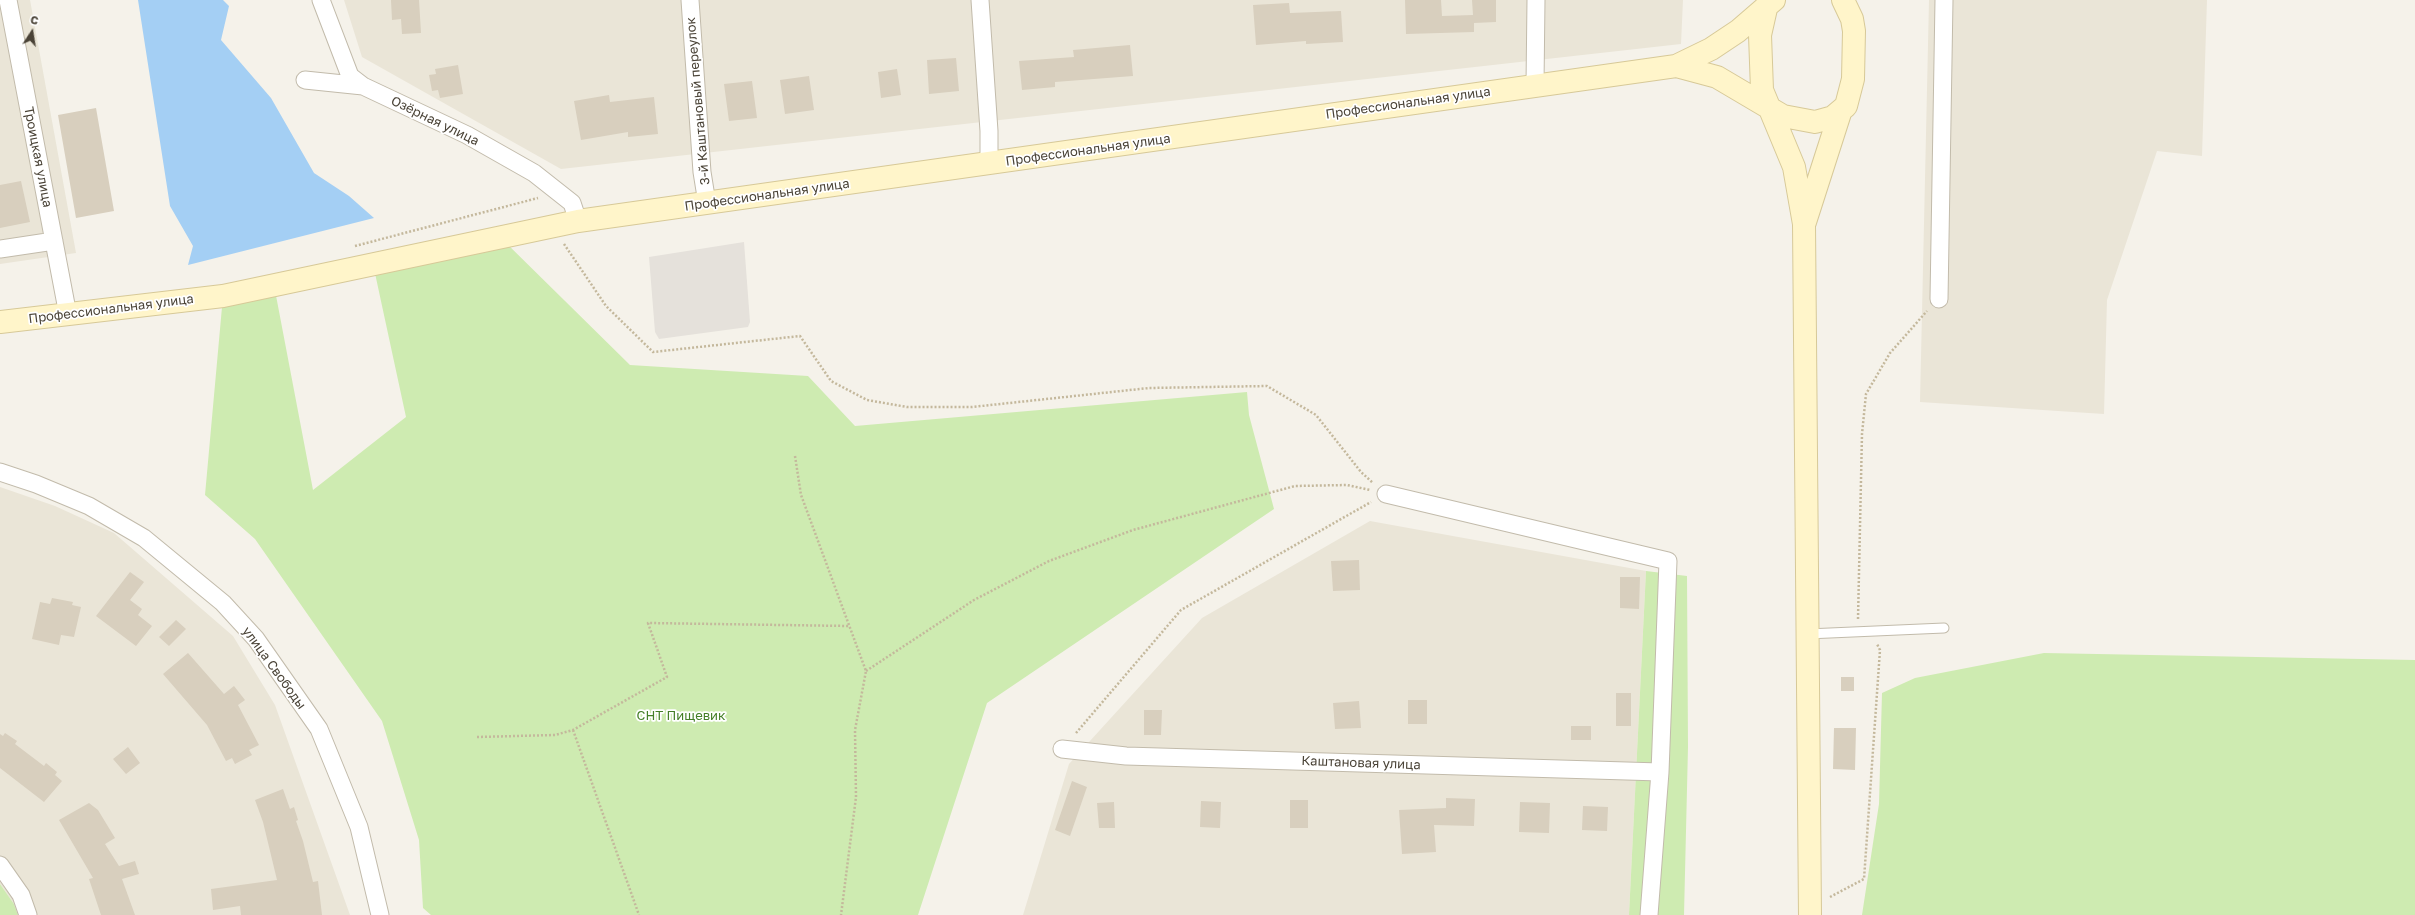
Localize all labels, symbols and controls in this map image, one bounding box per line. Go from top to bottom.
north arrow [12,12,52,52]
text: С [29,13,40,27]
street label: 3-й Каштановый переулок [683,16,713,186]
street label: Профессиональная улица [1325,84,1491,122]
street label: Озёрная улица [388,93,482,149]
street label: Троицкая улица [21,105,55,209]
street label: Профессиональная улица [1005,131,1171,169]
street label: Профессиональная улица [684,176,850,214]
street label: Профессиональная улица [28,291,194,327]
street label: улица Свободы [239,624,309,712]
park label: СНТ Пищевик [637,708,725,724]
street label: Каштановая улица [1301,753,1421,773]

